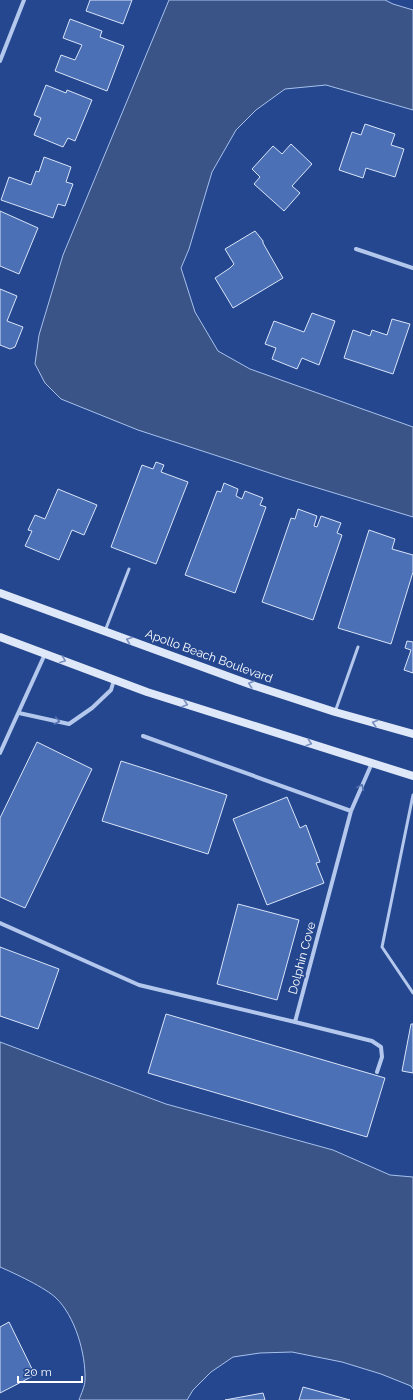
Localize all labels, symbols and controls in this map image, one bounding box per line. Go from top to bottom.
street label: Apollo Beach Boulevard [144,626,274,686]
one-way arrow [126,636,133,644]
one-way arrow [59,656,66,664]
one-way arrow [248,681,255,689]
one-way arrow [181,699,188,708]
one-way arrow [54,717,60,725]
one-way arrow [372,719,379,728]
one-way arrow [305,739,312,747]
one-way arrow [356,784,364,792]
street label: Dolphin Cove [286,920,318,996]
scale bar [18,1358,82,1384]
text: 20 m [24,1365,52,1379]

